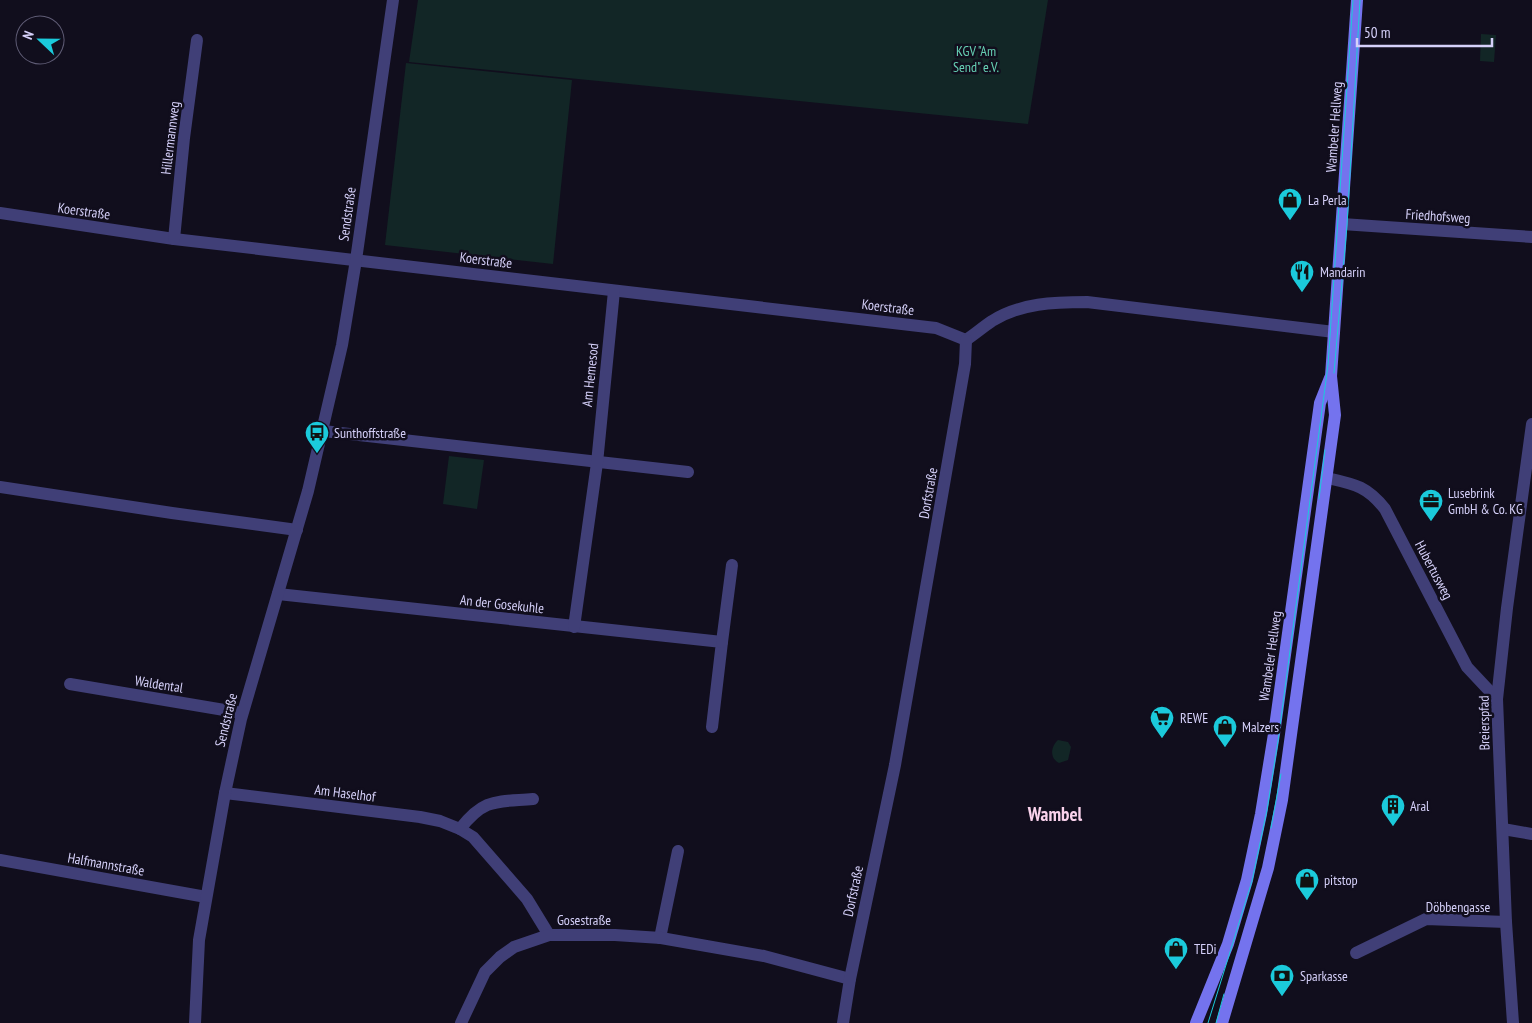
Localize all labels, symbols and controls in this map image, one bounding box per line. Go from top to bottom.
north arrow [15,15,65,65]
scale bar [1357,15,1492,47]
text: 50 m [1364,23,1390,42]
text: N [18,28,38,42]
park label: KGV "Am Send" e.V. [953,42,999,76]
street label: Wambeler Hellweg [1322,81,1346,173]
street label: Hillermannweg [157,100,183,176]
street label: Sendstraße [334,185,360,242]
shop icon: La Perla [1277,187,1303,221]
place label: La Perla [1308,191,1347,209]
street label: Koerstraße [57,198,112,224]
street label: Friedhofsweg [1405,205,1471,227]
street label: Koerstraße [459,248,513,272]
restaurant icon: Mandarin [1289,259,1315,293]
place label: Mandarin [1320,263,1365,281]
street label: Koerstraße [861,295,915,319]
street label: Am Hemesod [578,342,602,408]
bus stop icon: Sunthoffstraße [304,420,330,454]
place label: Sunthoffstraße [334,424,406,442]
street label: Dorfstraße [915,466,941,520]
place label: Lusebrink GmbH & Co. KG [1448,484,1523,518]
office icon: Lusebrink GmbH & Co. KG [1418,488,1444,522]
street label: Hubertusweg [1411,537,1457,603]
street label: An der Gosekuhle [459,591,545,617]
street label: Wambeler Hellweg [1255,610,1285,702]
street label: Waldental [134,671,185,697]
street label: Sendstraße [211,691,241,749]
street label: Breierspfad [1475,695,1493,751]
supermarket icon: REWE [1149,705,1175,739]
place label: REWE [1180,709,1208,727]
shop icon: Malzers [1212,714,1238,748]
place label: Malzers [1242,718,1279,736]
street label: Am Haselhof [314,780,377,806]
building icon: Aral [1380,793,1406,827]
place label: Aral [1410,797,1430,815]
district label: Wambel [1027,802,1083,826]
street label: Halfmannstraße [66,848,146,880]
street label: Dorfstraße [839,864,867,918]
shop icon: pitstop [1294,867,1320,901]
place label: pitstop [1324,871,1358,889]
street label: Döbbengasse [1426,898,1490,916]
street label: Gosestraße [557,911,611,929]
shop icon: TEDi [1163,936,1189,970]
place label: TEDi [1194,940,1217,958]
bank icon: Sparkasse [1269,963,1295,997]
place label: Sparkasse [1300,967,1348,985]

